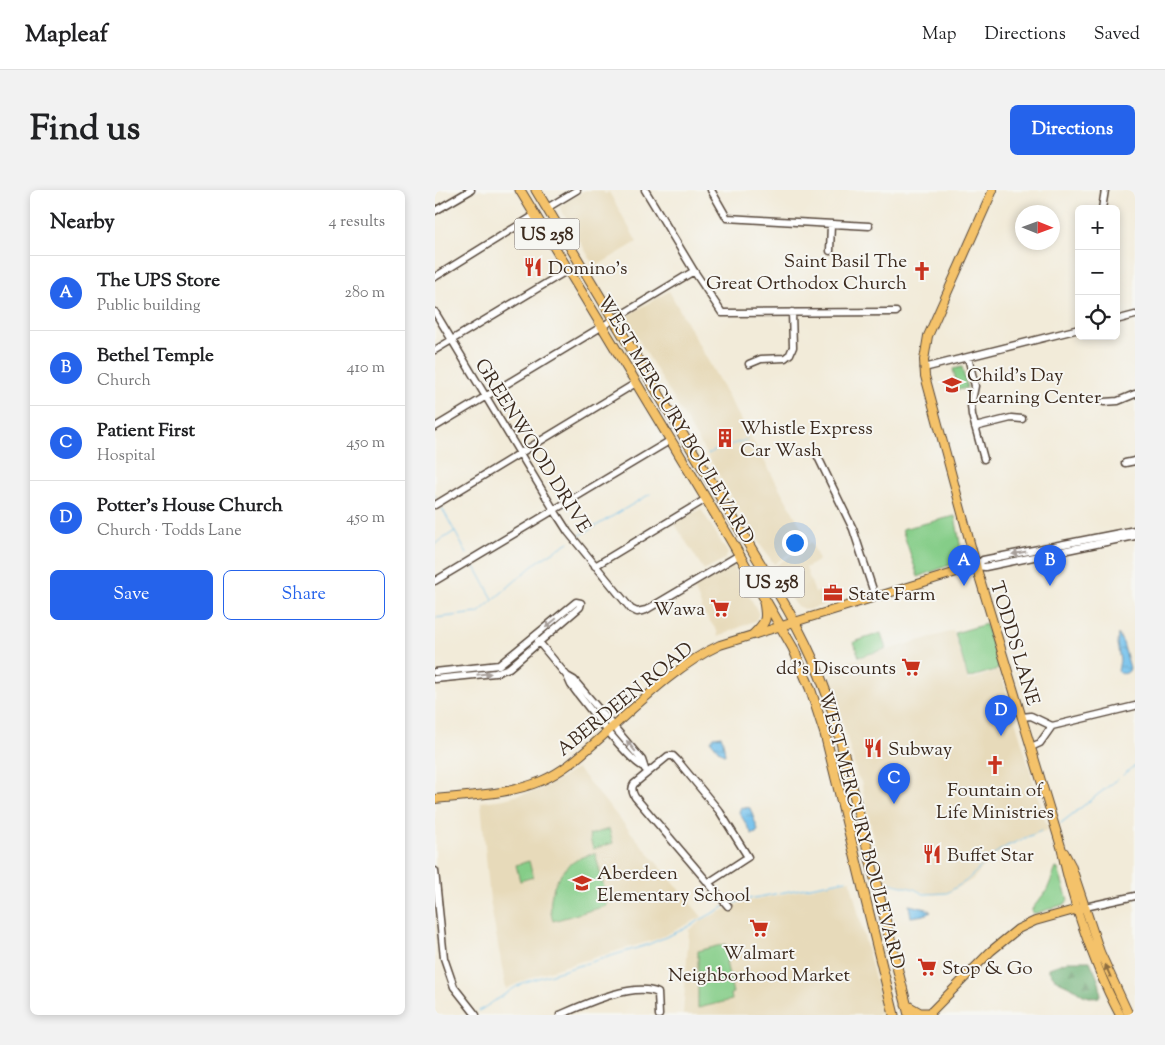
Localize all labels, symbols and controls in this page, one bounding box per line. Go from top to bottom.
text: Mapleaf [25,18,108,52]
text: Map [922,22,957,48]
text: Directions [985,22,1066,48]
text: Saved [1094,22,1140,48]
text: Find us [30,105,140,156]
button: Directions [1010,105,1135,155]
north arrow [1015,205,1060,250]
map controls [1075,205,1120,340]
button: + [1075,205,1120,250]
text: Nearby [50,208,115,238]
text: 4 results [329,211,385,234]
road number: US 258 [515,219,579,250]
place label: Saint Basil The Great Orthodox Church [706,249,907,298]
button: − [1075,250,1120,295]
restaurant icon: Domino's [522,256,544,278]
place label: Domino's [548,256,627,283]
church icon: Saint Basil The Great Orthodox Church [911,260,933,282]
text: The UPS Store [97,268,220,295]
text: A [60,282,73,305]
text: 280 m [344,282,385,305]
street label: WEST MERCURY BOULEVARD [590,291,760,550]
text: Public building [97,295,201,318]
button: locate [1075,295,1120,340]
text: Bethel Temple [97,343,214,370]
street label: GREENWOOD DRIVE [467,354,597,539]
text: B [61,357,71,380]
text: 410 m [347,357,385,380]
place label: Child's Day Learning Center [967,363,1101,412]
text: Church [97,370,151,393]
school or university icon: Child's Day Learning Center [941,374,963,396]
place label: Whistle Express Car Wash [740,416,873,465]
text: Patient First [97,418,195,445]
building icon: Whistle Express Car Wash [714,427,736,449]
text: C [60,432,72,455]
text: 450 m [346,432,385,455]
text: Hospital [97,445,155,468]
text: Potter’s House Church [97,493,283,520]
text: D [60,507,72,530]
text: 450 m [346,507,385,530]
text: Church · Todds Lane [97,520,242,543]
your location [782,530,808,556]
pin: A [948,545,980,586]
pin: B [1034,545,1066,586]
one-way arrow [1011,549,1026,557]
road number: US 258 [739,567,805,598]
button: Save [50,570,213,620]
button: Share [223,570,385,620]
street label: TODDS LANE [982,578,1045,710]
office icon: State Farm [822,582,844,604]
place label: State Farm [848,582,936,609]
place label: Wawa [654,597,705,624]
supermarket icon: Wawa [709,597,731,619]
one-way arrow [545,617,558,628]
street label: ABERDEEN ROAD [552,636,700,763]
place label: dd's Discounts [776,656,896,683]
supermarket icon: dd's Discounts [900,656,922,678]
one-way arrow [476,670,492,678]
street label: WEST MERCURY BOULEVARD [815,689,911,971]
pin: D [985,695,1017,736]
restaurant icon: Subway [862,737,884,759]
place label: Subway [888,737,953,764]
one-way arrow [625,740,636,753]
church icon: Fountain of Life Ministries [984,754,1006,776]
pin: C [878,763,910,804]
place label: Fountain of Life Ministries [936,778,1054,827]
restaurant icon: Buffet Star [921,843,943,865]
place label: Buffet Star [947,843,1034,870]
place label: Aberdeen Elementary School [597,861,750,910]
school or university icon: Aberdeen Elementary School [571,872,593,894]
supermarket icon: Walmart Neighborhood Market [748,917,770,939]
place label: Walmart Neighborhood Market [668,941,850,990]
supermarket icon: Stop & Go [916,956,938,978]
place label: Stop & Go [942,956,1033,983]
one-way arrow [1104,963,1112,978]

